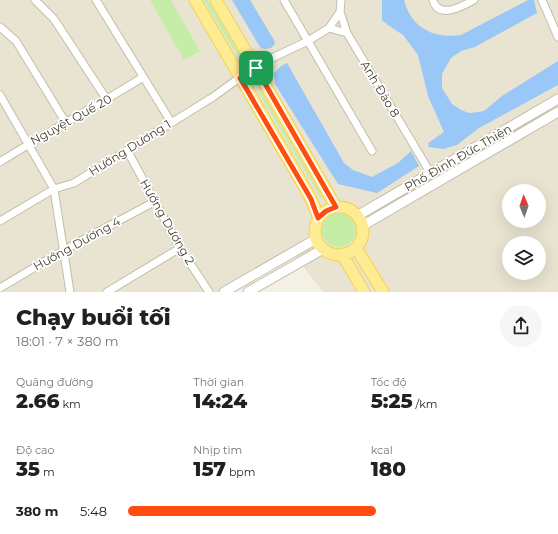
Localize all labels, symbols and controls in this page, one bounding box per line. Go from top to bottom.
pin [239,51,273,85]
icon: arrive [245,57,267,79]
street label: Anh Đào 8 [358,58,403,120]
street label: Nguyệt Quế 20 [27,91,114,148]
street label: Hướng Dương 1 [86,116,173,179]
street label: Phố Đinh Đức Thiện [401,121,514,194]
street label: Hướng Dương 2 [137,176,198,267]
north arrow [502,184,546,228]
map controls [502,184,546,280]
street label: Hướng Dương 4 [31,213,123,274]
button: layers [502,236,546,280]
text: Chạy buổi tối [16,304,171,331]
button: share [500,305,542,347]
text: 18:01 · 7 × 380 m [16,333,119,349]
text: Quãng đường [16,375,94,389]
text: Thời gian [193,375,244,389]
text: Tốc độ [371,375,407,389]
text: 2.66 [16,389,60,413]
text: 14:24 [193,389,247,413]
text: 5:25 [371,389,413,413]
text: km [60,397,81,411]
text: /km [413,397,437,411]
text: Độ cao [16,443,55,457]
text: Nhịp tim [193,443,242,457]
text: kcal [371,443,393,457]
text: 35 [16,457,40,481]
text: 157 [193,457,226,481]
text: 180 [371,457,406,481]
text: m [40,465,55,479]
text: bpm [226,465,255,479]
text: 380 m [16,503,58,519]
text: 5:48 [80,503,107,519]

